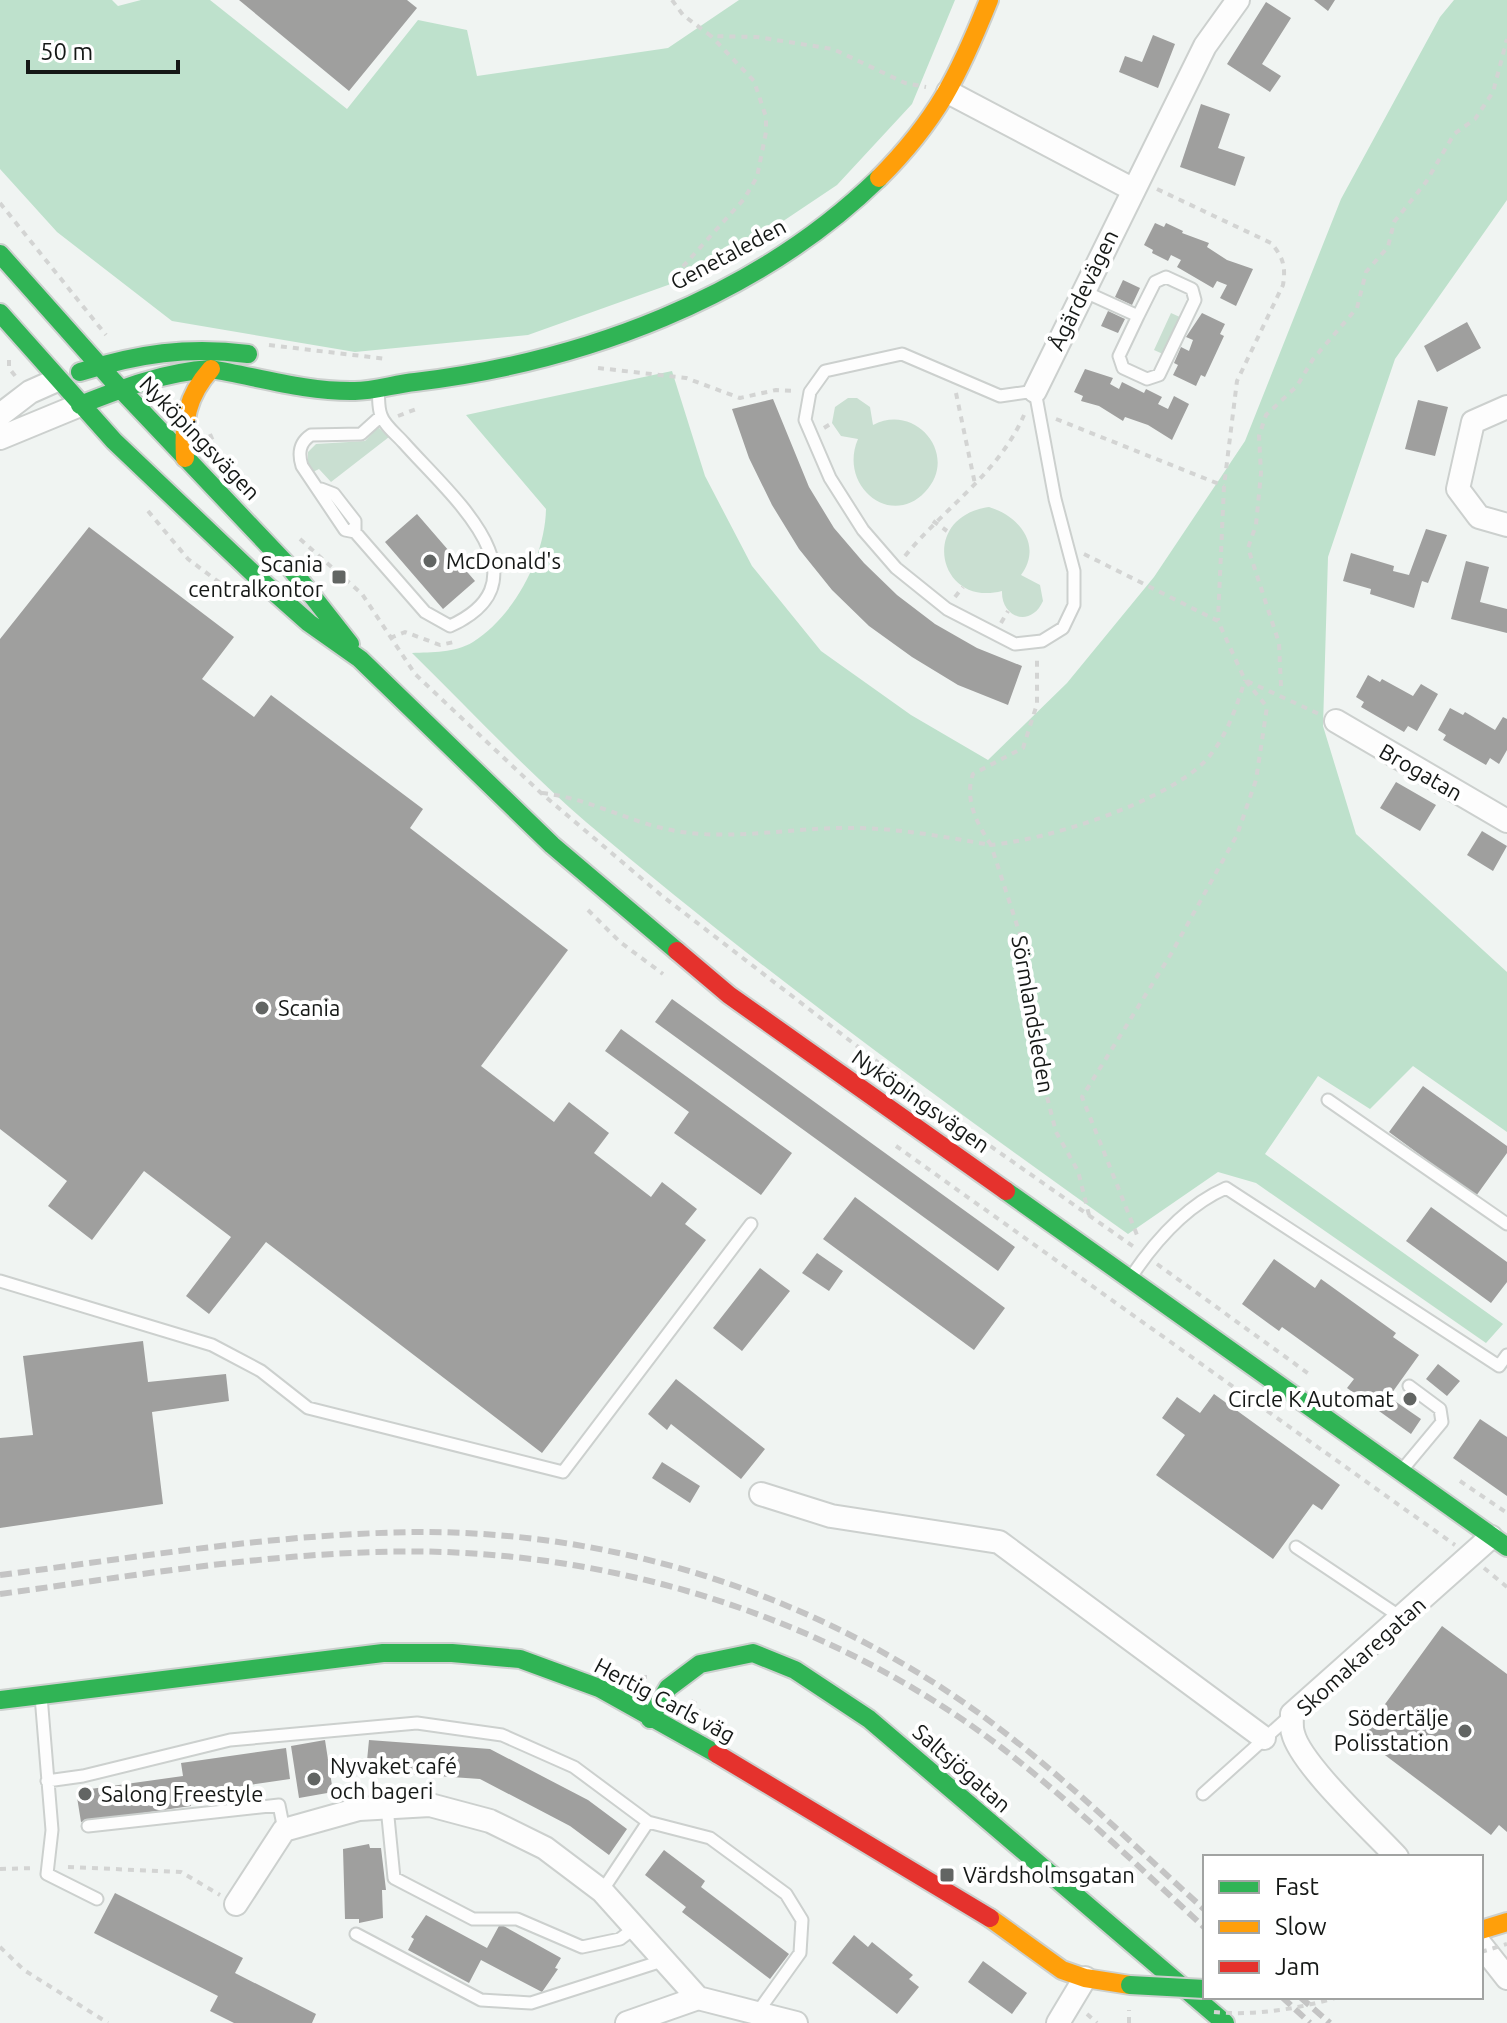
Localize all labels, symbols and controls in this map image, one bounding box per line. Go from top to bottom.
scale bar [28,24,178,74]
text: 50 m [40,38,93,65]
street label: Genetaleden [666,213,790,294]
street label: Ågärdevägen [1043,225,1122,354]
street label: Nyköpingsvägen [135,371,266,505]
place label: McDonald's [446,548,561,573]
place label: Scania centralkontor [188,551,324,601]
marker: McDonald's [421,552,439,570]
marker: Scania centralkontor [330,568,348,586]
street label: Brogatan [1375,738,1467,805]
street label: Sörmlandsleden [1007,933,1060,1095]
place label: Scania [278,995,340,1020]
marker: Scania [253,999,271,1017]
street label: Nyköpingsvägen [848,1044,995,1157]
place label: Circle K Automat [1228,1386,1394,1411]
marker: Circle K Automat [1401,1390,1419,1408]
street label: Skomakaregatan [1291,1591,1430,1720]
street label: Hertig Carls väg [591,1652,740,1747]
place label: Södertälje Polisstation [1334,1705,1449,1755]
street label: Saltsjögatan [908,1718,1016,1817]
marker: Södertälje Polisstation [1456,1722,1474,1740]
place label: Nyvaket café och bageri [330,1753,457,1803]
marker: Nyvaket café och bageri [305,1770,323,1788]
place label: Salong Freestyle [101,1781,263,1806]
marker: Salong Freestyle [76,1785,94,1803]
legend [1203,1855,1483,1999]
place label: Värdsholmsgatan [963,1862,1135,1887]
marker: Värdsholmsgatan [938,1866,956,1884]
text: Fast [1275,1873,1319,1900]
text: Slow [1275,1913,1327,1940]
text: Jam [1275,1953,1320,1980]

